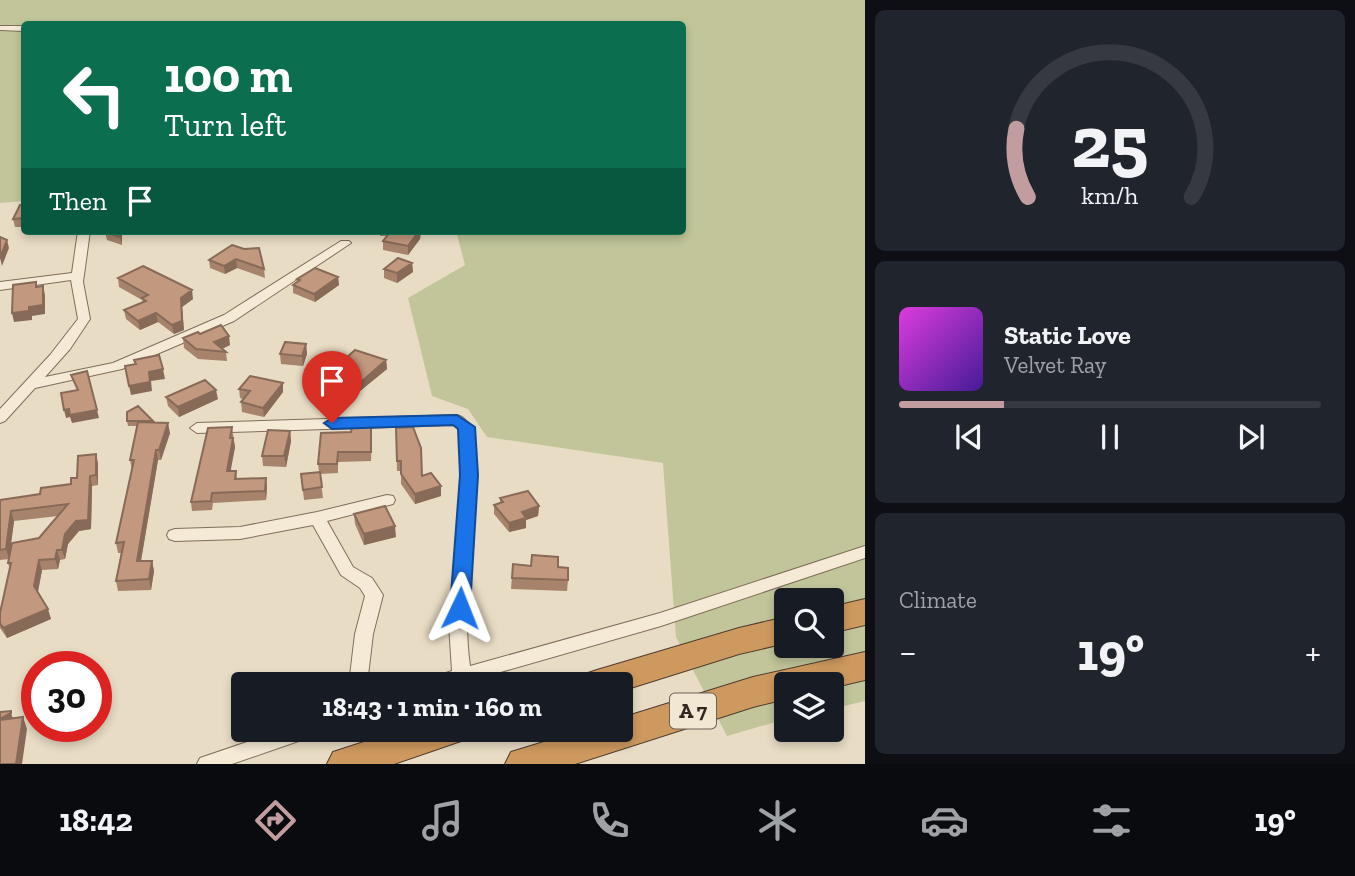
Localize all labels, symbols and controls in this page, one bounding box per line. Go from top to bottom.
text: 100 m [164,46,292,105]
icon: left [49,49,140,140]
text: 25 [1071,98,1149,186]
text: Turn left [164,106,286,144]
text: km/h [1081,179,1139,209]
icon: arrive [121,182,159,220]
text: Then [49,185,107,217]
text: Static Love [1004,319,1131,351]
pin [302,351,362,423]
text: Velvet Ray [1004,351,1106,379]
icon: arrive [313,362,351,400]
icon: previous [950,418,988,456]
icon: pause [1091,418,1129,456]
icon: next [1232,418,1270,456]
position arrow [423,571,497,645]
text: Climate [899,586,977,614]
map controls [774,588,844,742]
button: search [774,588,844,658]
text: 19° [1077,621,1144,683]
text: − [899,629,917,675]
text: + [1305,629,1321,675]
speed limit sign: 30 [21,651,112,742]
button: layers [774,672,844,742]
text: 18:43 · 1 min · 160 m [322,691,542,723]
road number: A 7 [670,694,716,728]
icon: directions [251,796,300,845]
icon: music [418,796,467,845]
icon: phone [585,796,634,845]
icon: climate [753,796,802,845]
icon: car [920,796,969,845]
icon: filters [1087,796,1136,845]
text: 18:42 [59,801,133,839]
text: 19° [1255,801,1296,839]

